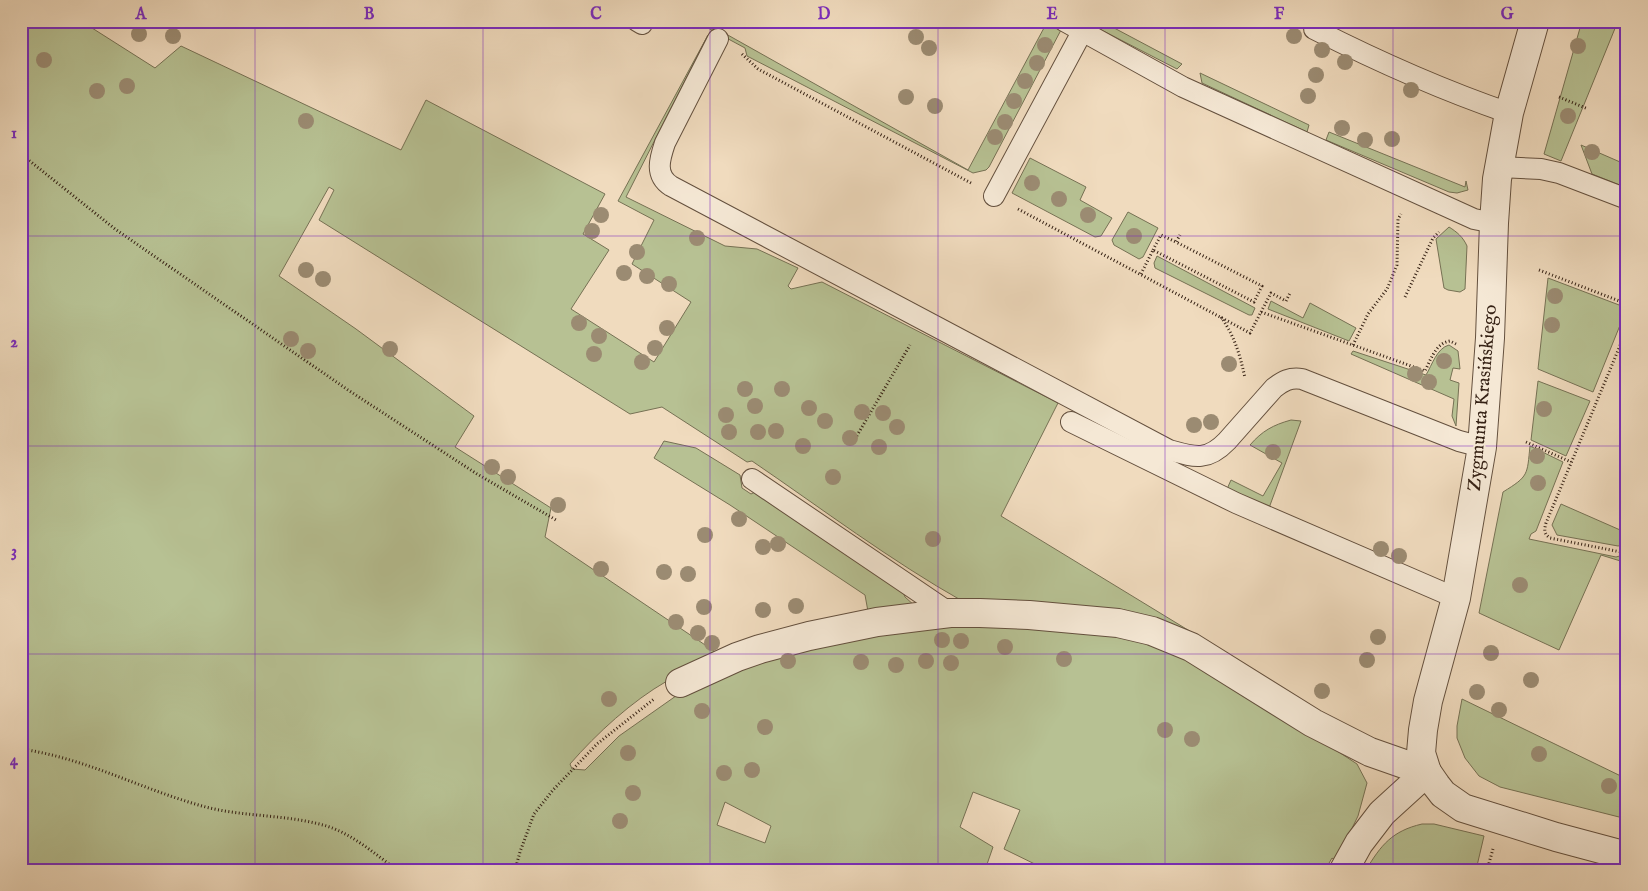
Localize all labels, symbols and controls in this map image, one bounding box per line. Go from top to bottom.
text: A [135,5,148,25]
text: B [364,5,375,25]
text: C [590,5,602,25]
text: D [818,5,831,25]
text: E [1046,5,1058,25]
text: F [1274,5,1285,25]
text: G [1501,5,1514,25]
text: 1 [11,124,17,144]
street label: Zygmunta Krasińskiego [1463,304,1503,492]
text: 2 [10,333,18,353]
text: 3 [11,542,17,562]
text: 4 [10,751,19,771]

